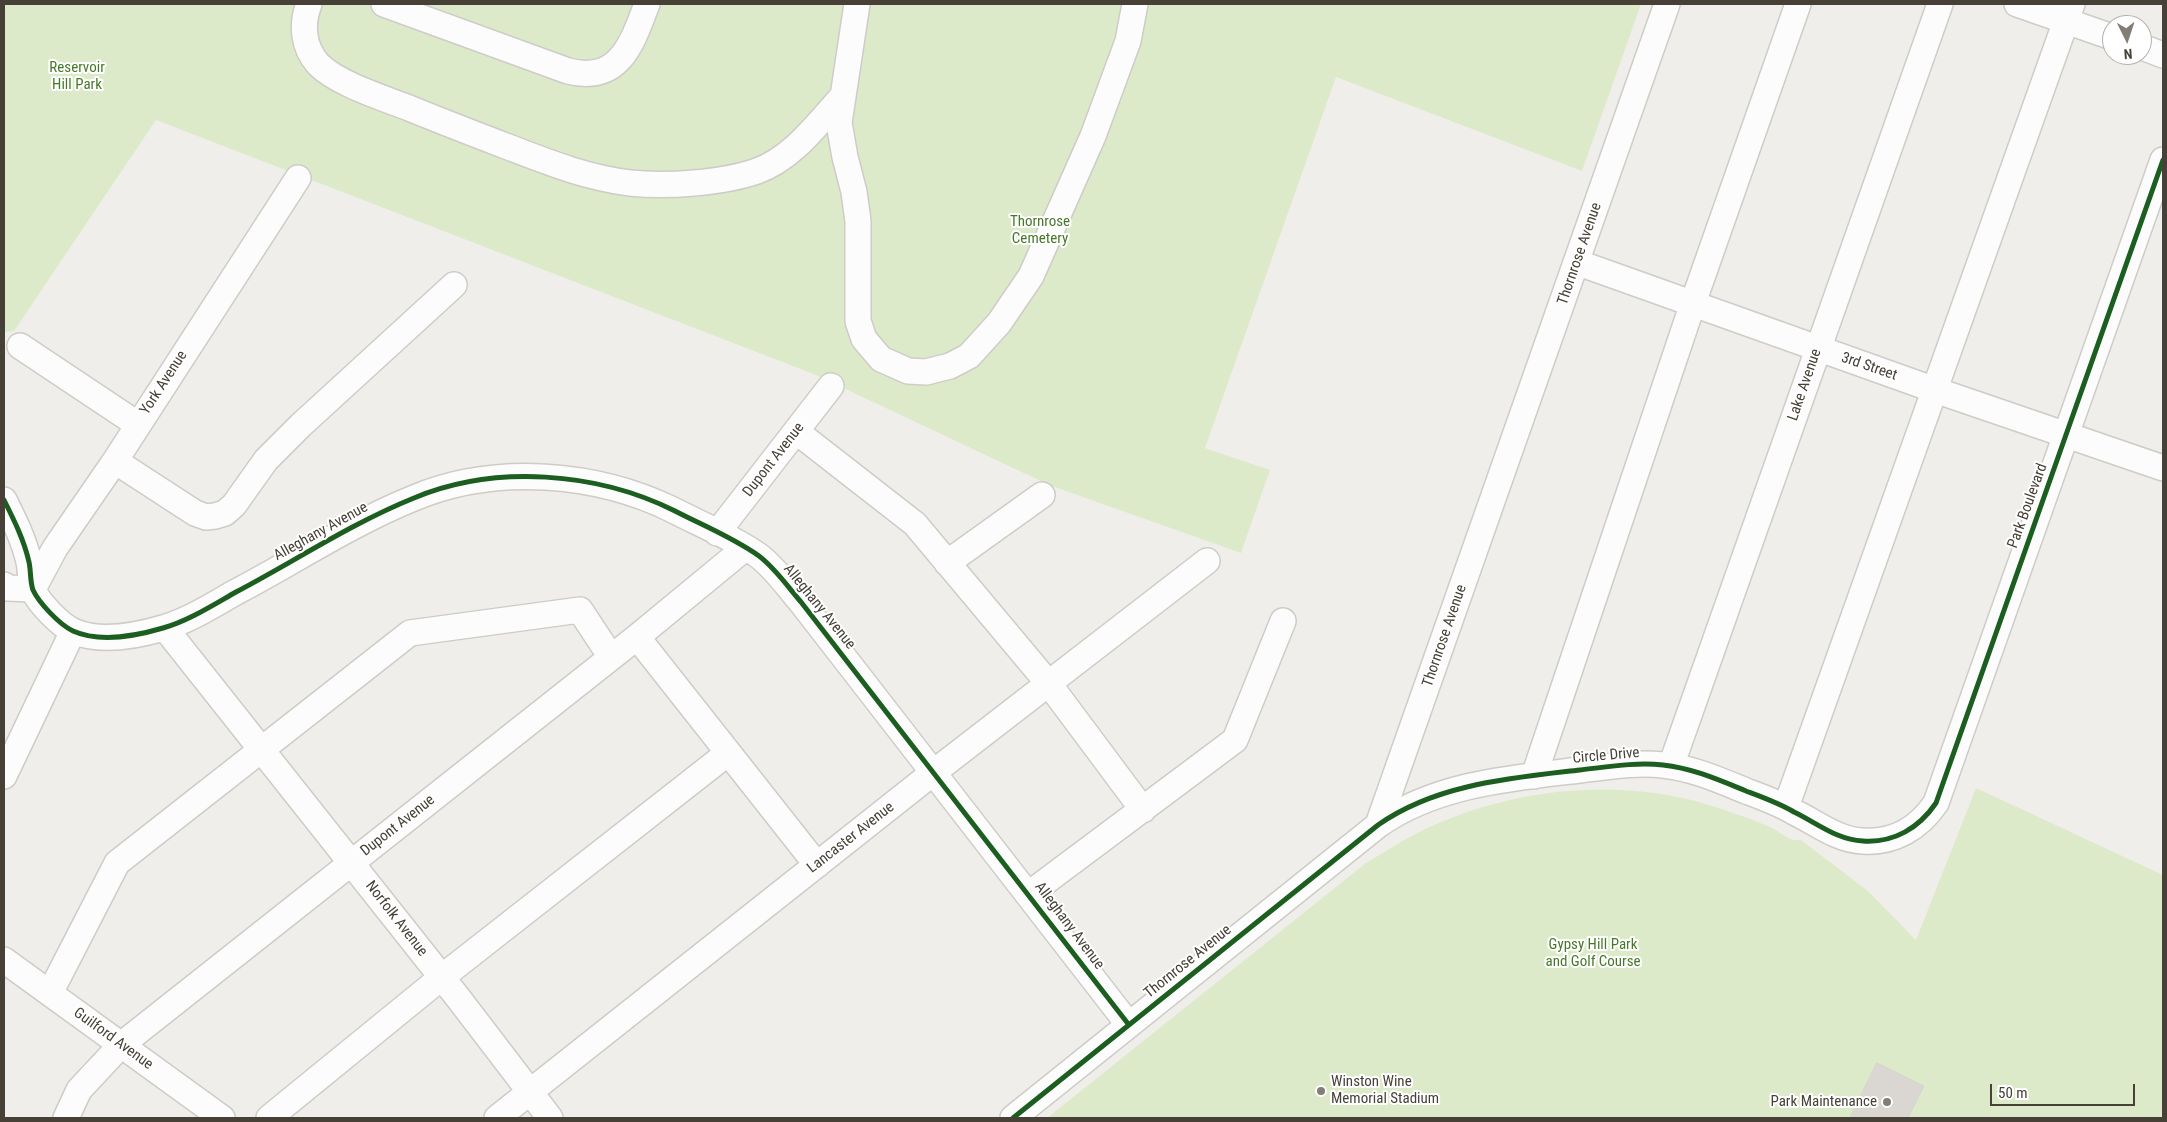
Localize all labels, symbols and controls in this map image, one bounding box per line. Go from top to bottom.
north arrow [2102,15,2152,65]
text: N [2123,46,2133,62]
park label: Reservoir Hill Park [49,59,105,94]
street label: Thornrose Avenue [1554,201,1606,307]
park label: Thornrose Cemetery [1010,213,1070,248]
street label: Lake Avenue [1784,347,1826,423]
street label: York Avenue [137,348,191,418]
street label: 3rd Street [1839,349,1899,385]
street label: Dupont Avenue [739,419,809,501]
street label: Park Boulevard [2004,461,2052,551]
street label: Alleghany Avenue [271,499,371,565]
street label: Alleghany Avenue [779,561,859,653]
street label: Thornrose Avenue [1419,583,1471,689]
street label: Circle Drive [1572,744,1640,768]
street label: Dupont Avenue [357,791,439,861]
street label: Lancaster Avenue [804,799,898,877]
street label: Norfolk Avenue [361,878,431,960]
street label: Alleghany Avenue [1030,879,1108,973]
street label: Thornrose Avenue [1141,921,1235,1003]
park label: Gypsy Hill Park and Golf Course [1545,936,1641,971]
street label: Guilford Avenue [70,1004,156,1074]
place label: Winston Wine Memorial Stadium [1331,1073,1439,1108]
scale bar [1992,1074,2137,1106]
text: 50 m [1998,1084,2028,1102]
marker: Winston Wine Memorial Stadium [1315,1085,1327,1097]
place label: Park Maintenance [1770,1093,1877,1111]
marker: Park Maintenance [1881,1096,1893,1108]

